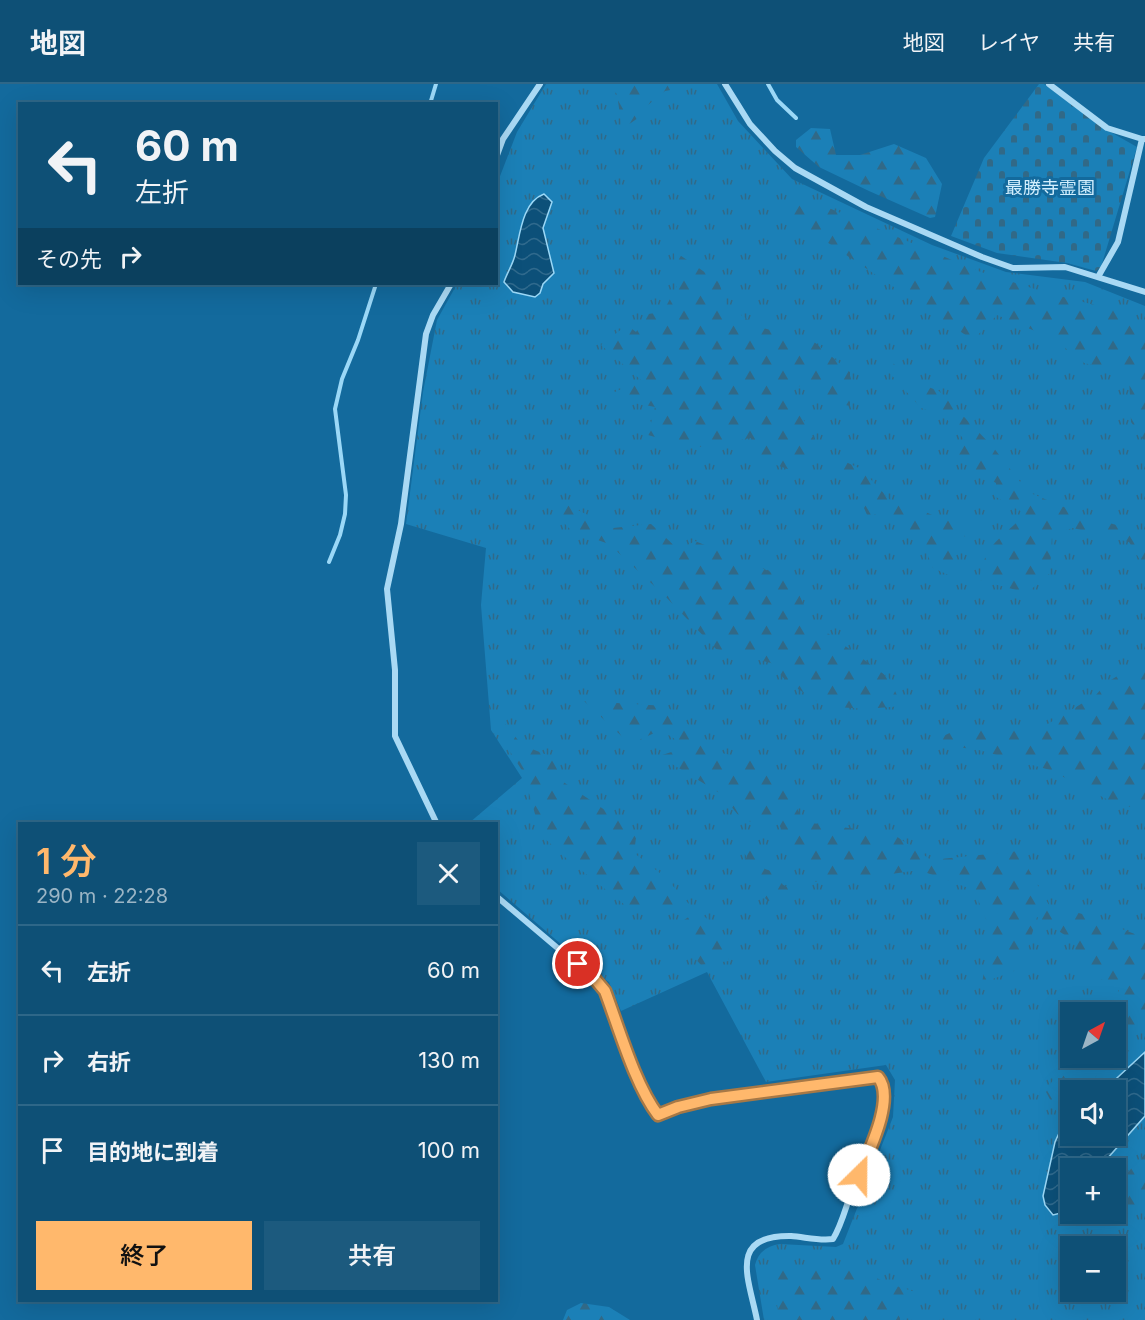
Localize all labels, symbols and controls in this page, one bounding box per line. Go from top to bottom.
text: 地図 [30,26,86,60]
text: 地図 [903,30,945,55]
text: レイヤ [978,30,1040,55]
text: 共有 [1073,30,1115,55]
text: 60 m [135,120,239,171]
icon: left [36,126,114,204]
text: 左折 [135,176,189,209]
park label: 最勝寺霊園 [1005,177,1095,198]
icon: right [114,240,147,273]
text: その先 [36,246,102,272]
text: 1 分 [36,839,96,883]
button: close [417,842,480,905]
text: 290 m · 22:28 [36,884,168,908]
pin [552,938,603,989]
icon: arrive [561,947,594,980]
icon: left [36,954,69,987]
text: 60 m [427,957,480,983]
text: 左折 [87,959,131,985]
north arrow [1060,1002,1126,1068]
map controls [1060,1002,1126,1302]
icon: right [36,1044,69,1077]
text: 130 m [418,1047,480,1073]
text: 右折 [87,1049,131,1075]
button: sound [1060,1080,1126,1146]
icon: arrive [36,1134,69,1167]
text: 100 m [418,1137,480,1163]
text: 目的地に到着 [87,1139,219,1165]
position arrow [827,1143,891,1207]
button: + [1060,1158,1126,1224]
button: 終了 [36,1221,252,1290]
button: 共有 [264,1221,480,1290]
button: − [1060,1236,1126,1302]

